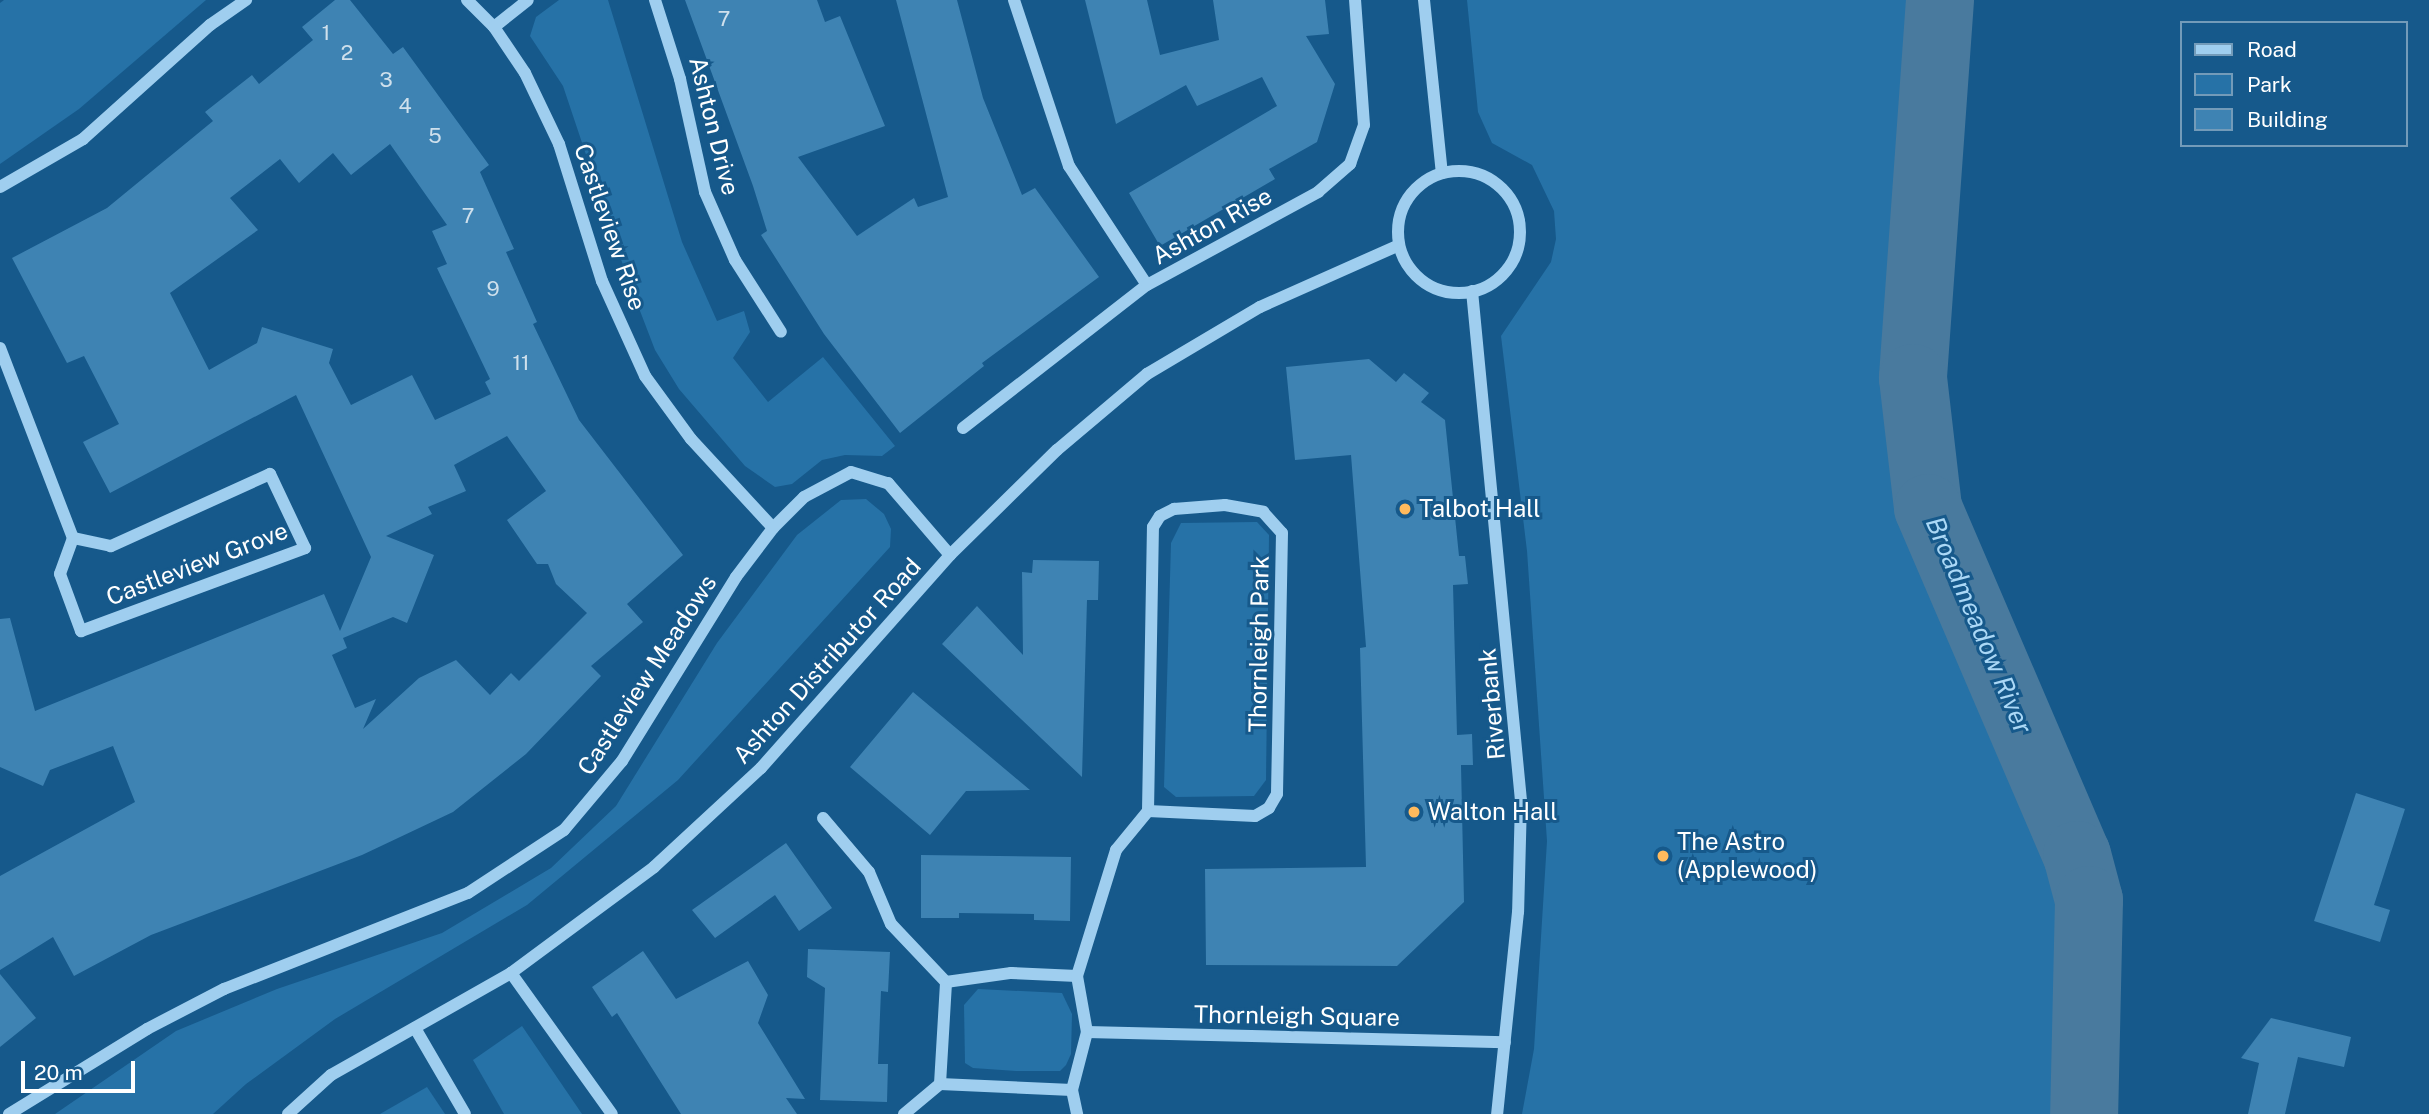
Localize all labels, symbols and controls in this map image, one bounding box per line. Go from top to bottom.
house number: 7 [718,6,730,32]
house number: 1 [322,20,330,46]
legend [2180,21,2408,147]
text: Road [2247,37,2297,62]
house number: 2 [341,40,353,66]
street label: Ashton Drive [683,54,745,198]
house number: 3 [379,67,393,93]
text: Park [2247,72,2292,97]
house number: 4 [398,93,412,119]
text: Building [2247,107,2328,132]
house number: 5 [428,123,442,149]
street label: Castleview Rise [568,140,652,314]
street label: Ashton Rise [1147,181,1277,271]
house number: 7 [462,203,474,229]
house number: 9 [486,276,500,302]
house number: 11 [512,350,530,376]
place label: Talbot Hall [1419,495,1541,523]
marker: Talbot Hall [1397,501,1413,517]
water label: Broadmeadow River [1919,512,2039,738]
street label: Castleview Grove [102,516,292,612]
street label: Ashton Distributor Road [727,552,927,770]
street label: Thornleigh Park [1243,555,1275,733]
street label: Castleview Meadows [571,569,723,781]
street label: Riverbank [1473,647,1511,761]
place label: Walton Hall [1428,798,1557,826]
marker: Walton Hall [1406,804,1422,820]
place label: The Astro (Applewood) [1677,828,1817,884]
marker: The Astro (Applewood) [1655,848,1671,864]
street label: Thornleigh Square [1194,1000,1400,1032]
scale bar [24,1048,138,1092]
text: 20 m [34,1060,83,1085]

